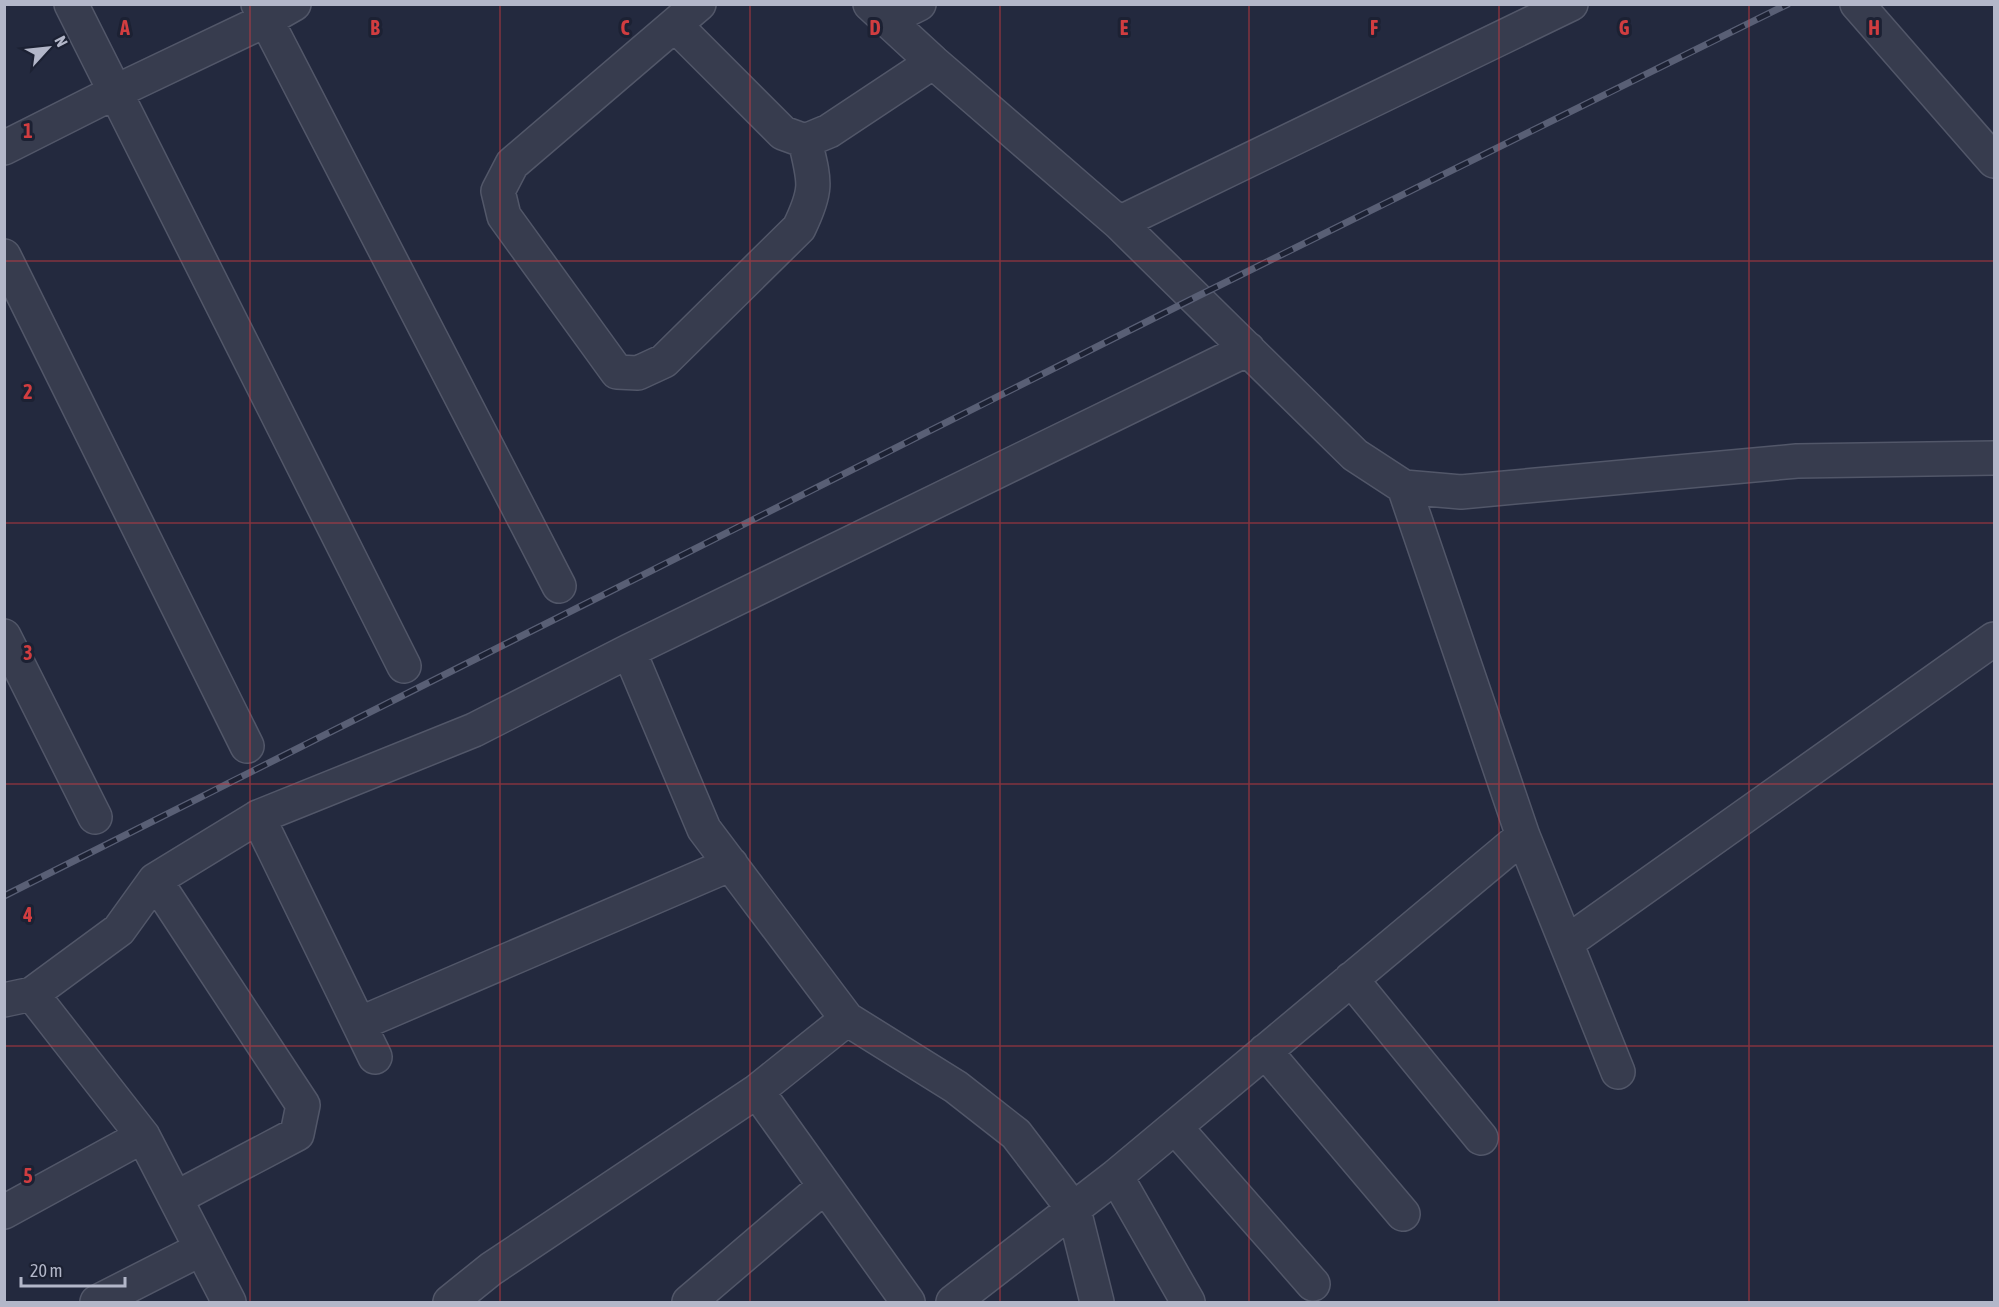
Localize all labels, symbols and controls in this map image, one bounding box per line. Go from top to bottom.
text: A [119,16,130,39]
text: B [370,16,380,39]
text: C [621,16,630,39]
text: D [869,16,881,39]
text: E [1120,16,1129,39]
text: F [1370,16,1378,39]
text: G [1619,16,1630,39]
text: H [1868,16,1880,39]
north arrow [18,18,78,78]
text: N [51,33,72,49]
text: 1 [23,119,33,142]
text: 2 [23,380,33,403]
text: 3 [23,641,33,664]
text: 4 [22,903,33,926]
text: 5 [23,1164,33,1187]
scale bar [21,1250,124,1288]
text: 20 m [30,1260,62,1281]

